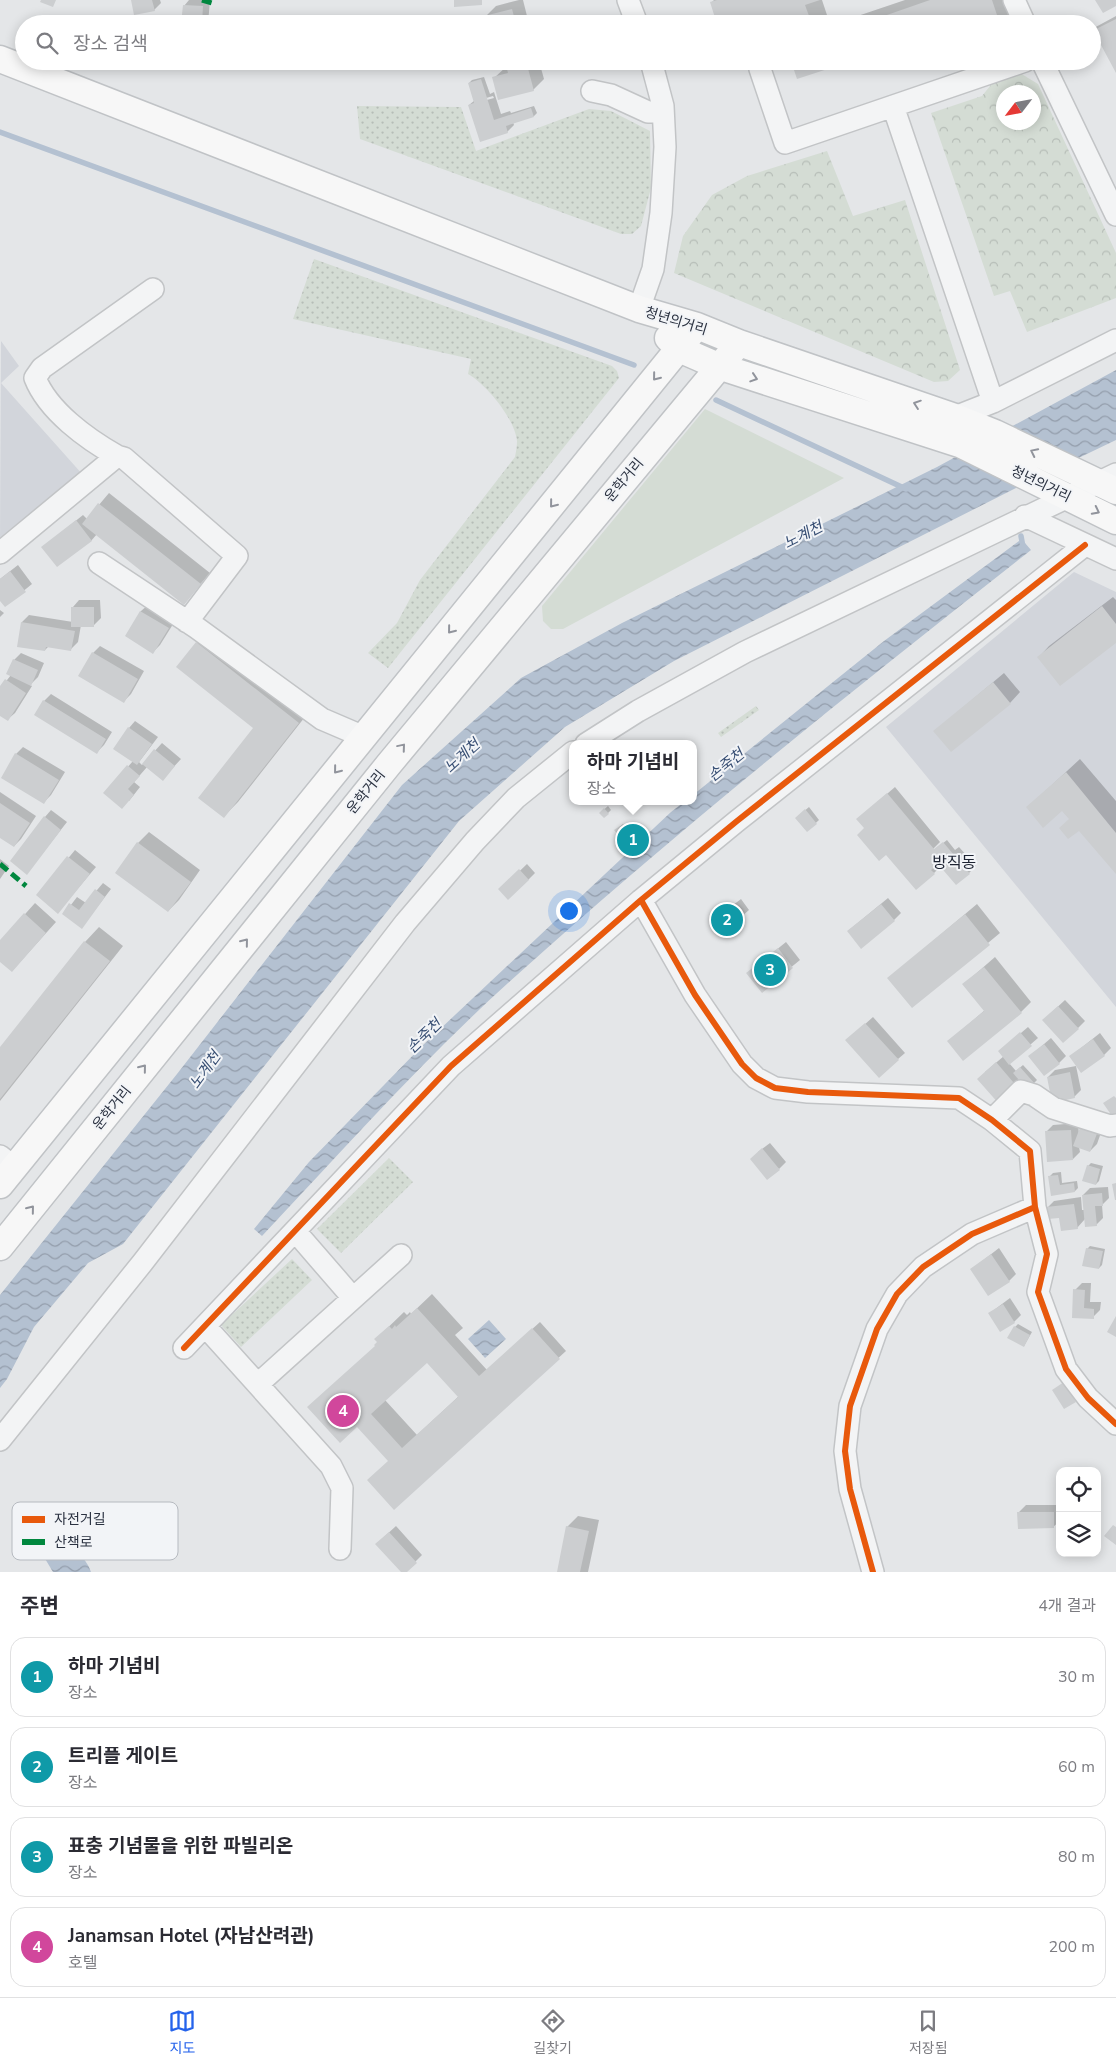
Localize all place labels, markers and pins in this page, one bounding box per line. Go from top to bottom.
pin: 1 [617,821,649,859]
pin: 2 [711,901,743,939]
pin: 3 [754,951,786,989]
pin: 4 [327,1392,359,1430]

